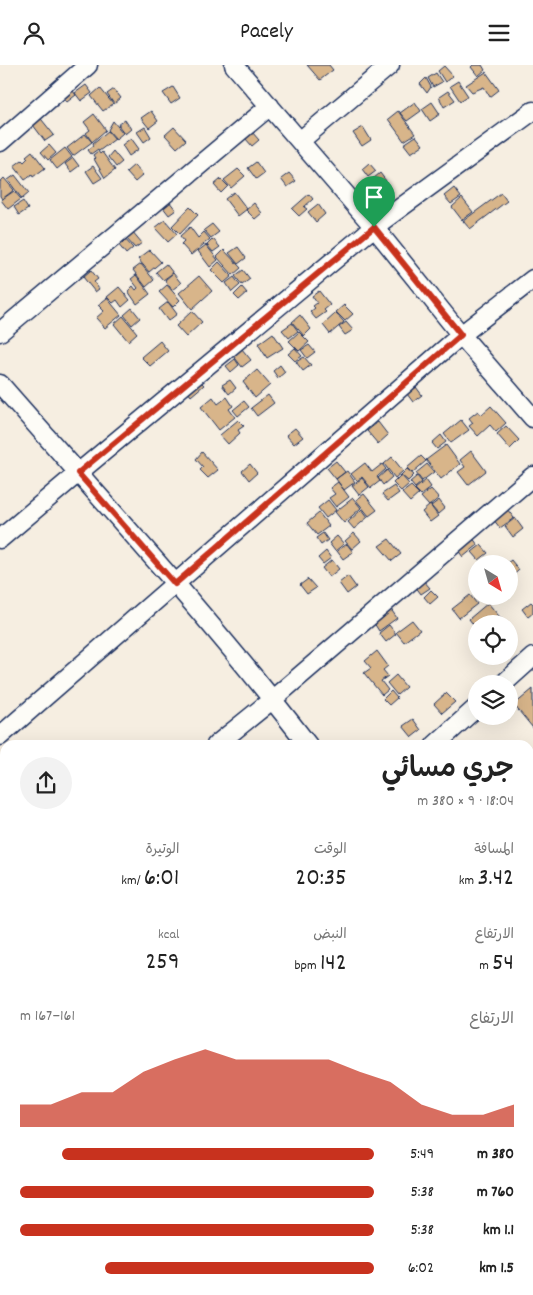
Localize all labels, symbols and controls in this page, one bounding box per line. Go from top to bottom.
text: Pacely [240,17,293,48]
icon: person [20,19,48,47]
icon: menu [485,19,513,47]
pin [353,176,395,227]
icon: arrive [360,183,388,211]
north arrow [468,555,518,605]
map controls [468,555,518,725]
button: locate [468,615,518,665]
button: layers [468,675,518,725]
text: جري مسائي [381,751,514,791]
button: share [20,757,72,809]
text: 18:04 · 9 × 380 m [417,790,514,813]
text: الوتيرة [146,840,179,860]
text: الوقت [314,840,347,860]
text: المسافة [474,840,514,860]
text: 6:01 [144,861,179,897]
text: 20:35 [295,861,347,897]
text: 3.42 [477,861,514,897]
text: /km [121,871,144,891]
text: km [459,871,477,891]
text: kcal [158,925,179,945]
text: النبض [313,925,347,945]
text: الارتفاع [475,925,514,945]
text: 259 [145,945,179,981]
text: 142 [320,946,347,982]
text: 54 [492,946,514,982]
text: bpm [295,956,320,976]
text: m [479,956,492,976]
text: 161–167 m [20,1005,75,1028]
text: الارتفاع [469,1008,514,1031]
text: 5:49 [410,1143,434,1166]
text: 380 m [477,1143,514,1166]
text: 5:38 [410,1181,434,1204]
text: 760 m [477,1181,514,1204]
text: 5:38 [410,1219,434,1242]
text: 1.1 km [483,1219,514,1242]
text: 6:02 [408,1257,434,1280]
text: 1.5 km [479,1257,514,1280]

